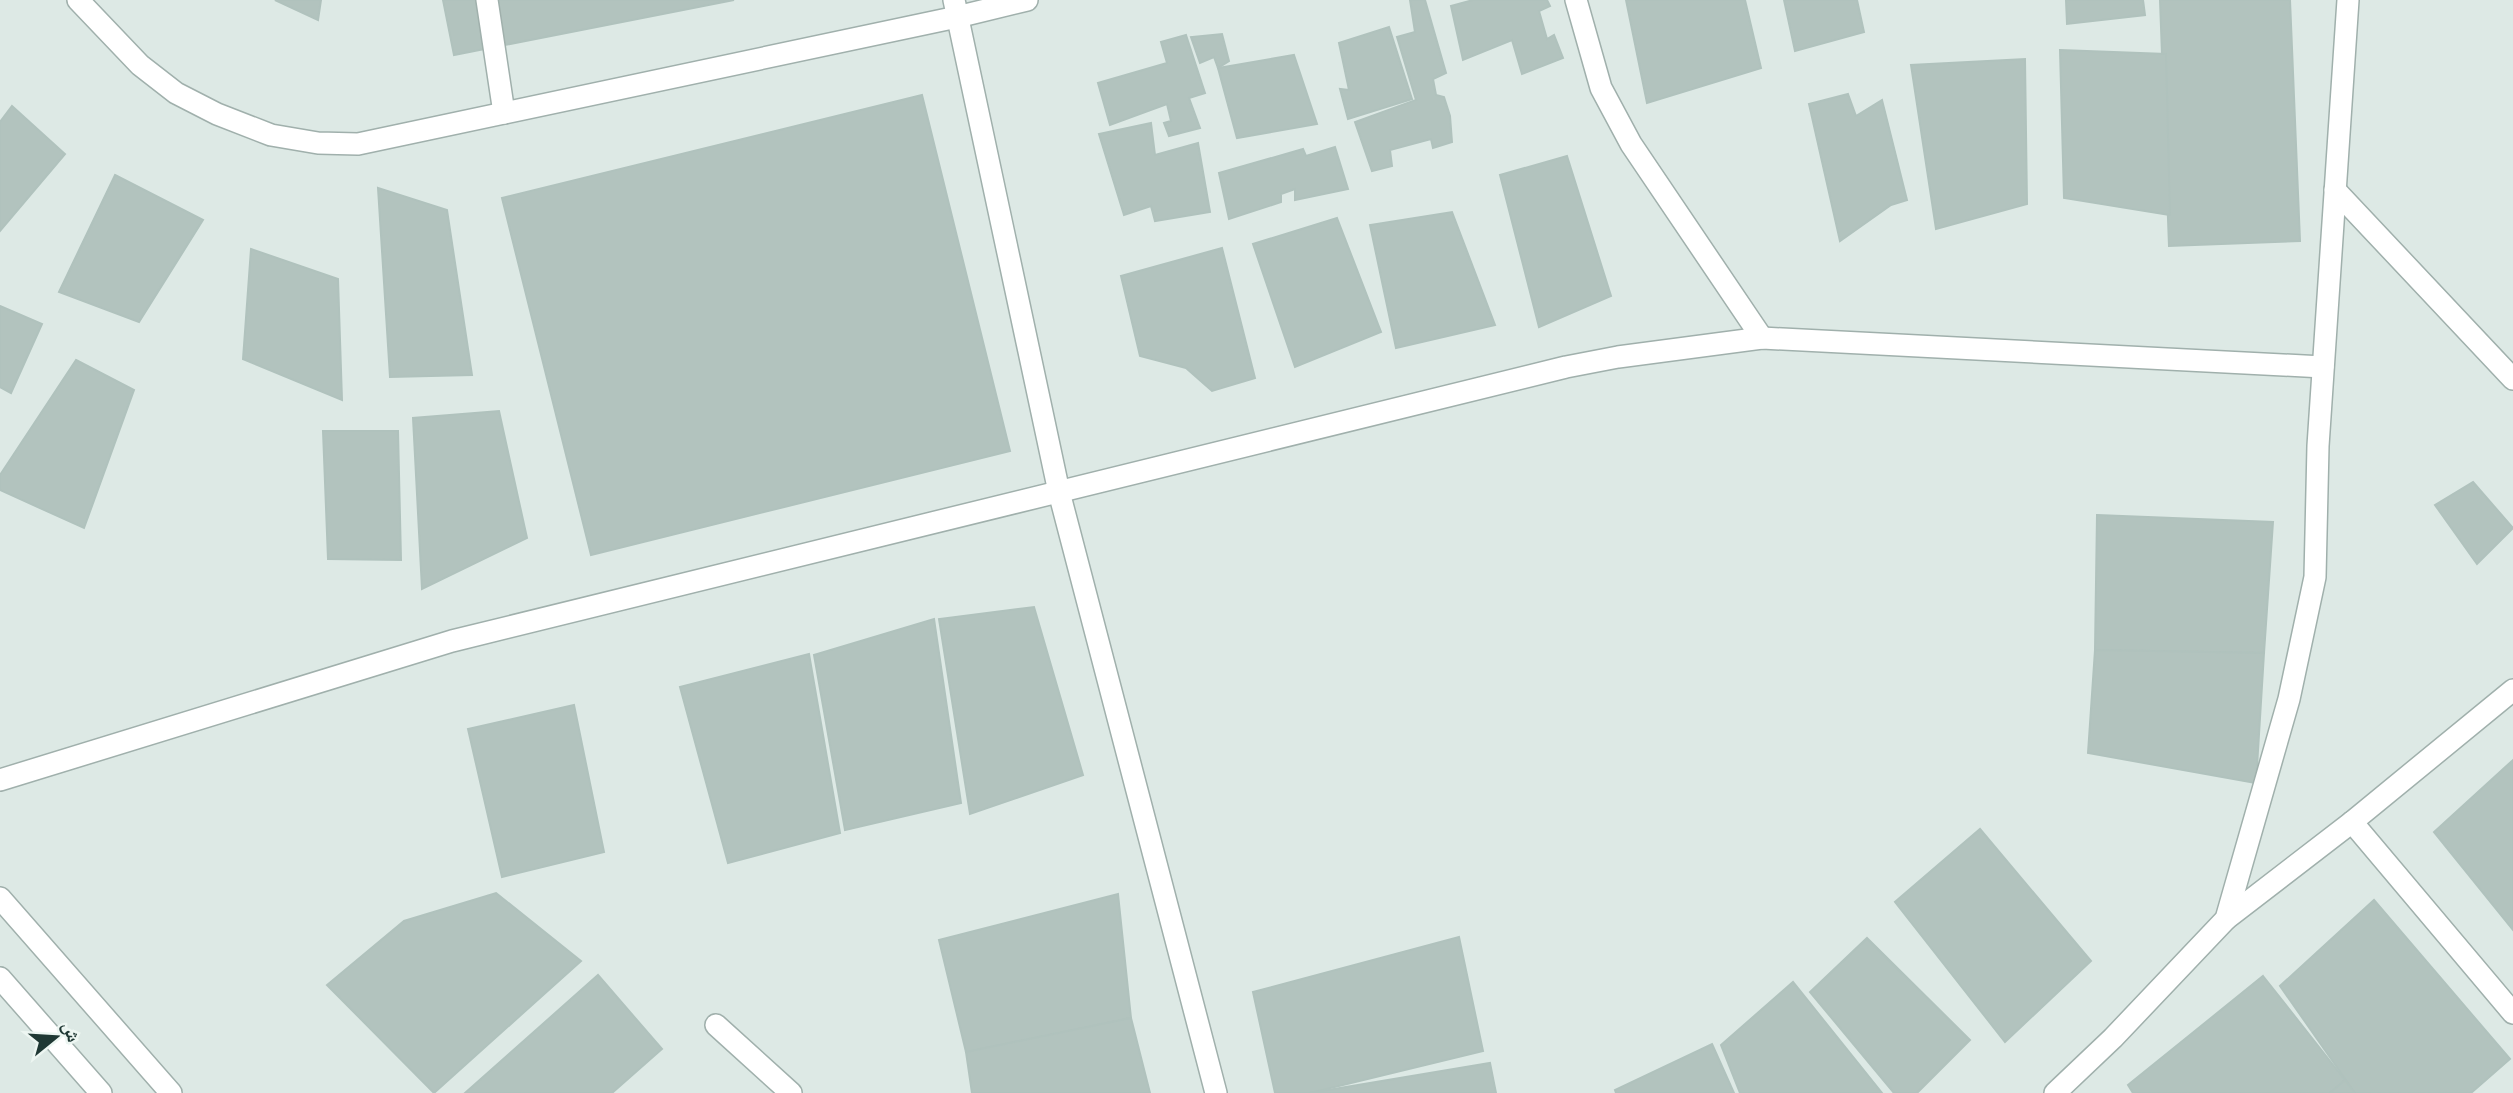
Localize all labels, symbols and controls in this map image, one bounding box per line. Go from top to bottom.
north arrow [21,1002,91,1072]
text: ش [58,1018,87,1045]

